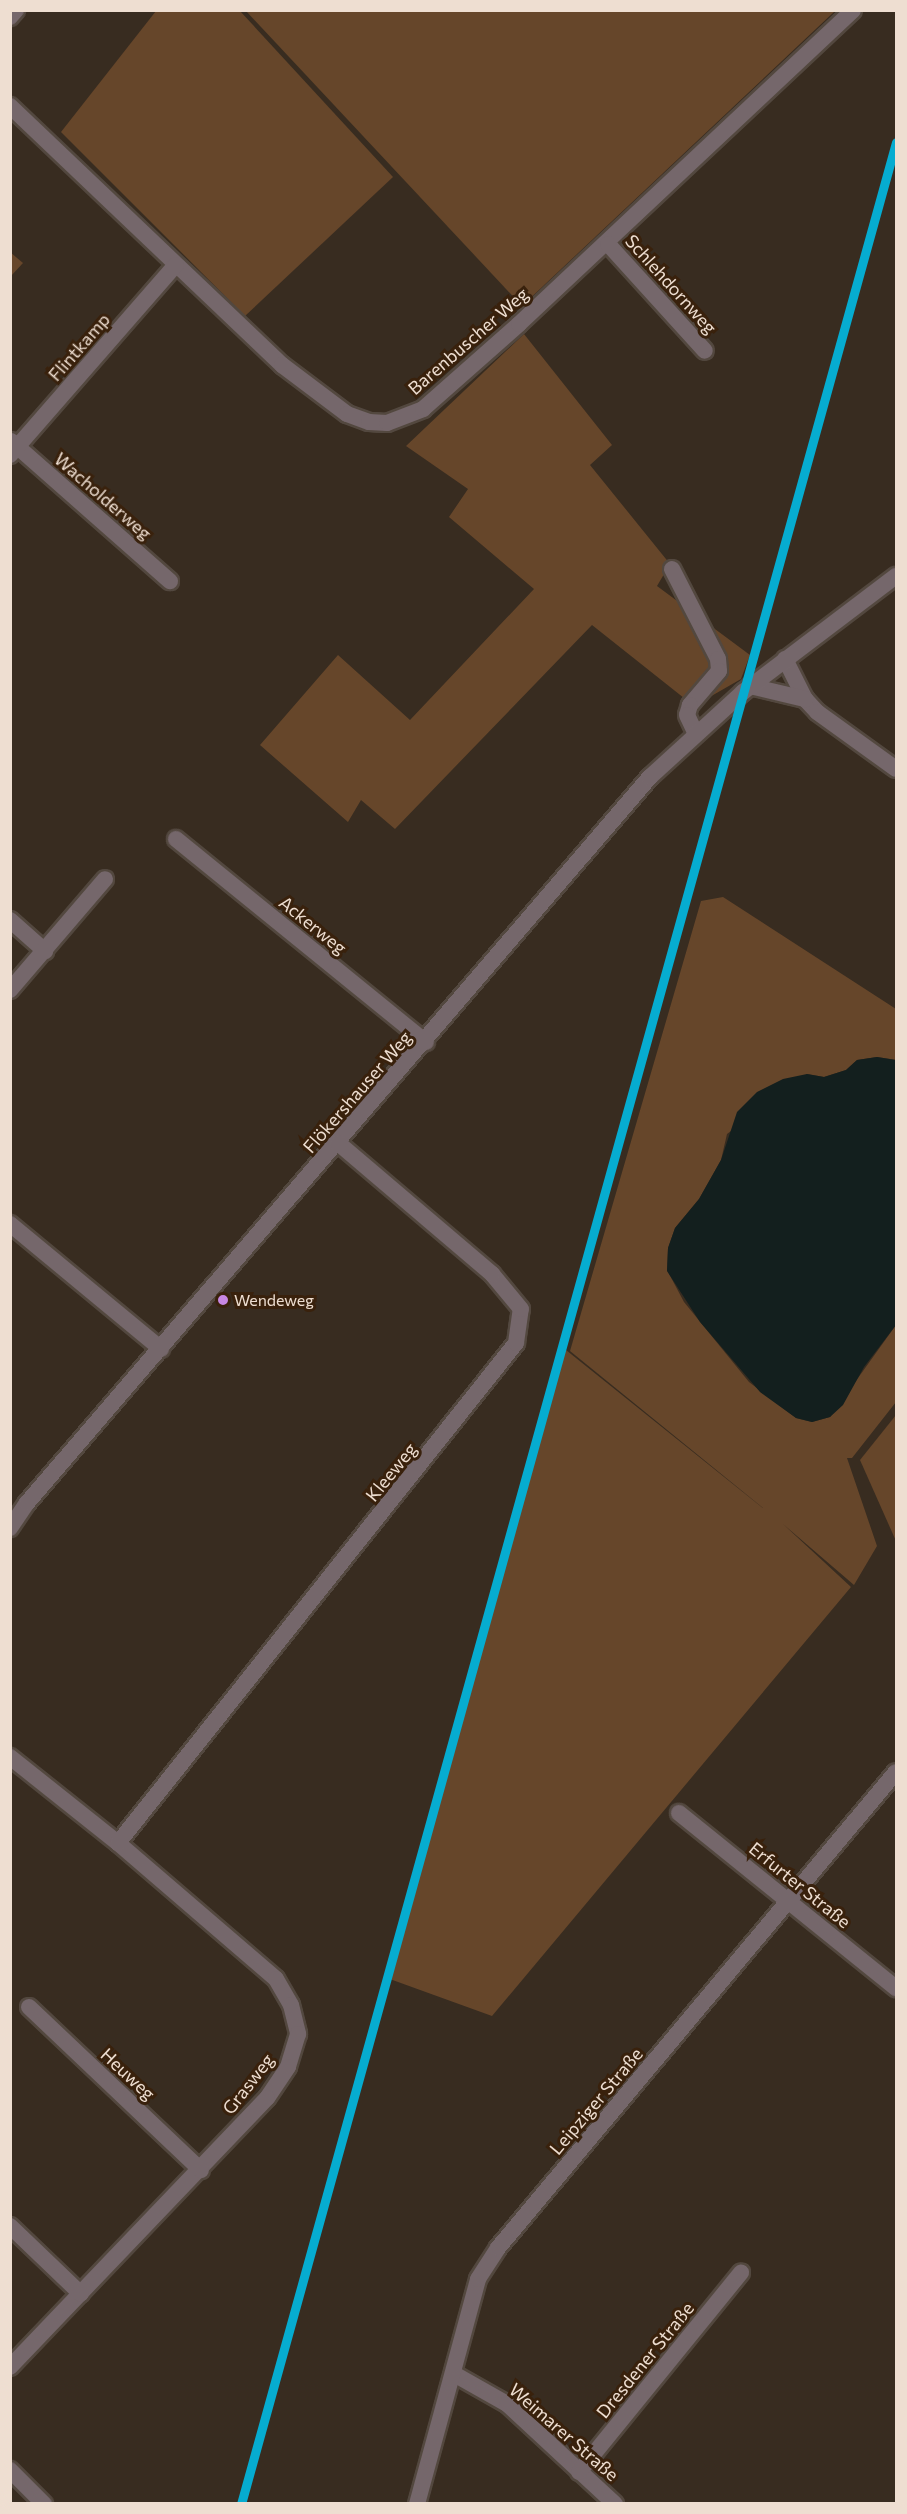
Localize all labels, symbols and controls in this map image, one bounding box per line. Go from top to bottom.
street label: Schlehdornweg [621,230,721,338]
street label: Barenbuscher Weg [403,283,533,399]
street label: Flintkamp [44,309,114,385]
street label: Wacholderweg [50,448,156,544]
street label: Ackerweg [275,891,351,959]
street label: Flökershauser Weg [298,1027,416,1157]
place label: Wendeweg [234,1290,314,1310]
marker: Wendeweg [217,1294,229,1306]
street label: Kleeweg [361,1438,421,1506]
street label: Erfurter Straße [745,1838,855,1932]
street label: Heuweg [96,2043,160,2105]
street label: Leipziger Straße [545,2043,647,2159]
street label: Grasweg [218,2049,278,2119]
street label: Dresdener Straße [592,2298,698,2422]
street label: Weimarer Straße [505,2379,623,2485]

